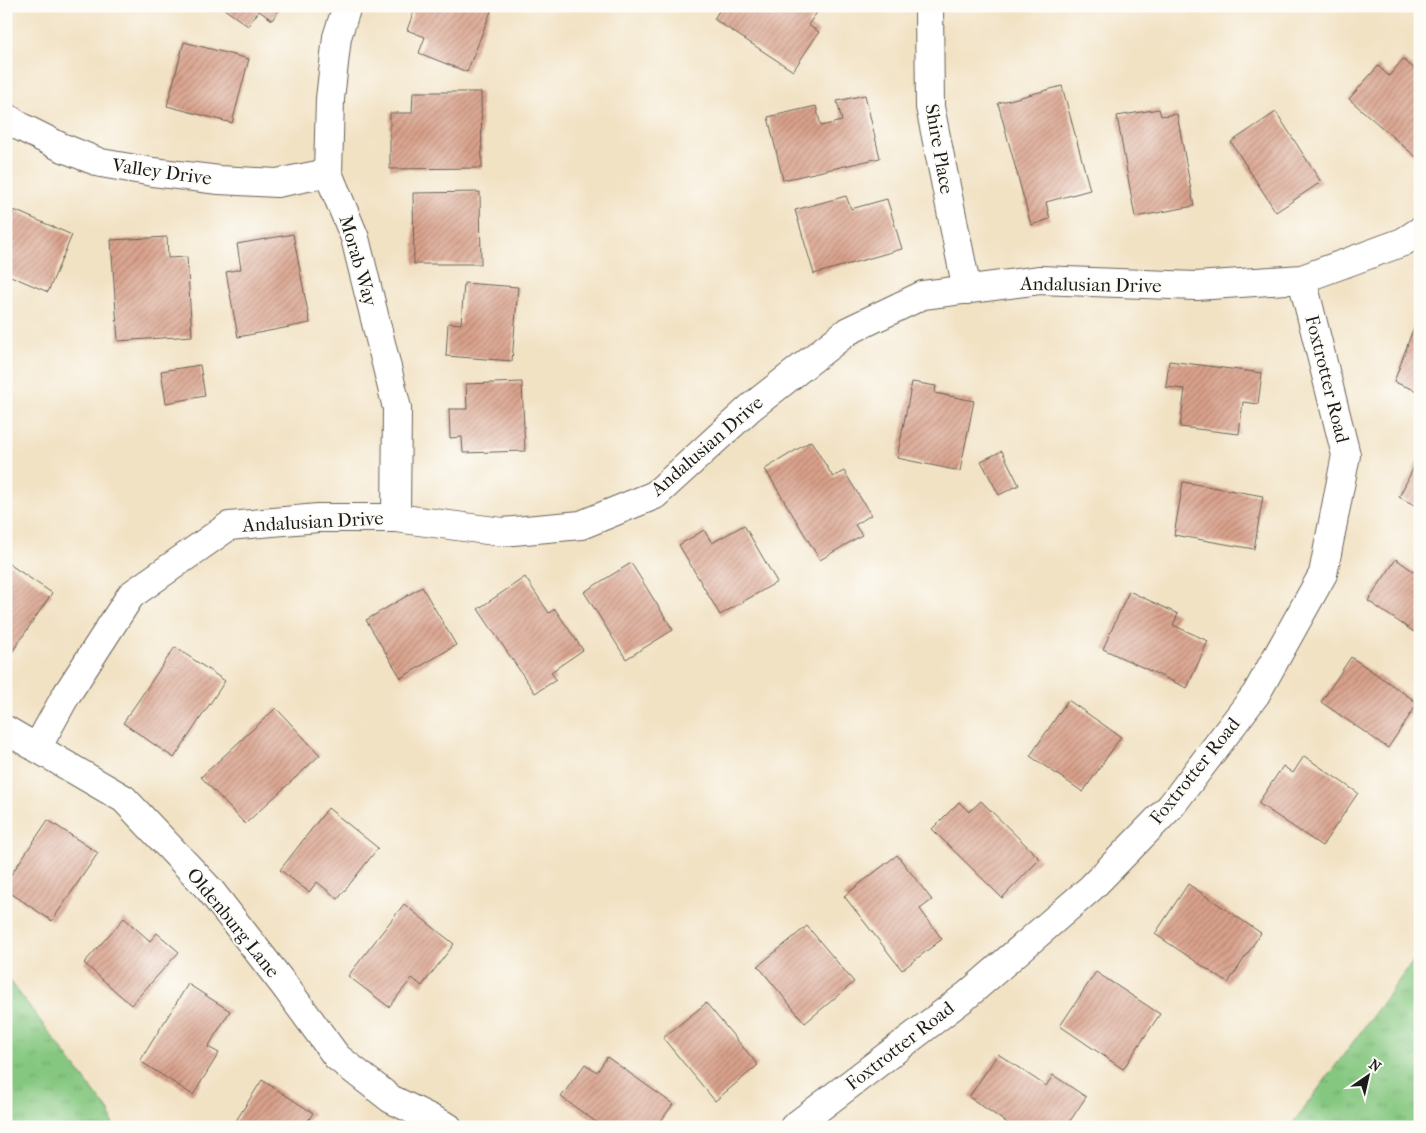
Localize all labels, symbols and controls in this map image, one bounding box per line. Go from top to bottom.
street label: Shire Place [920,102,958,196]
street label: Valley Drive [110,154,213,190]
street label: Morab Way [335,213,382,310]
street label: Andalusian Drive [1019,273,1162,297]
street label: Foxtrotter Road [1300,313,1354,446]
street label: Andalusian Drive [646,391,768,501]
street label: Andalusian Drive [241,507,384,537]
street label: Foxtrotter Road [1145,713,1245,829]
street label: Oldenburg Lane [182,864,284,982]
street label: Foxtrotter Road [842,997,959,1095]
north arrow [1344,1050,1394,1100]
text: N [1366,1056,1384,1076]

